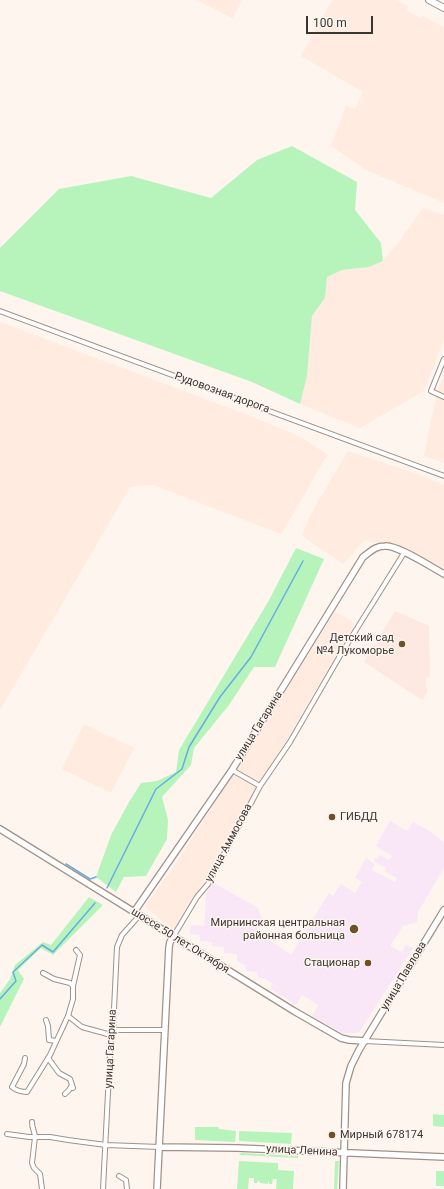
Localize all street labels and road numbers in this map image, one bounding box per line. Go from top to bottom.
street label: Рудовозная дорога [173,370,271,416]
street label: улица Гагарина [232,689,286,763]
street label: улица Аммосова [203,801,255,885]
street label: шоссе 50 лет Октября [128,905,232,977]
street label: улица Павлова [378,939,430,1013]
street label: улица Гагарина [102,1009,120,1089]
street label: улица Ленина [266,1143,338,1159]

